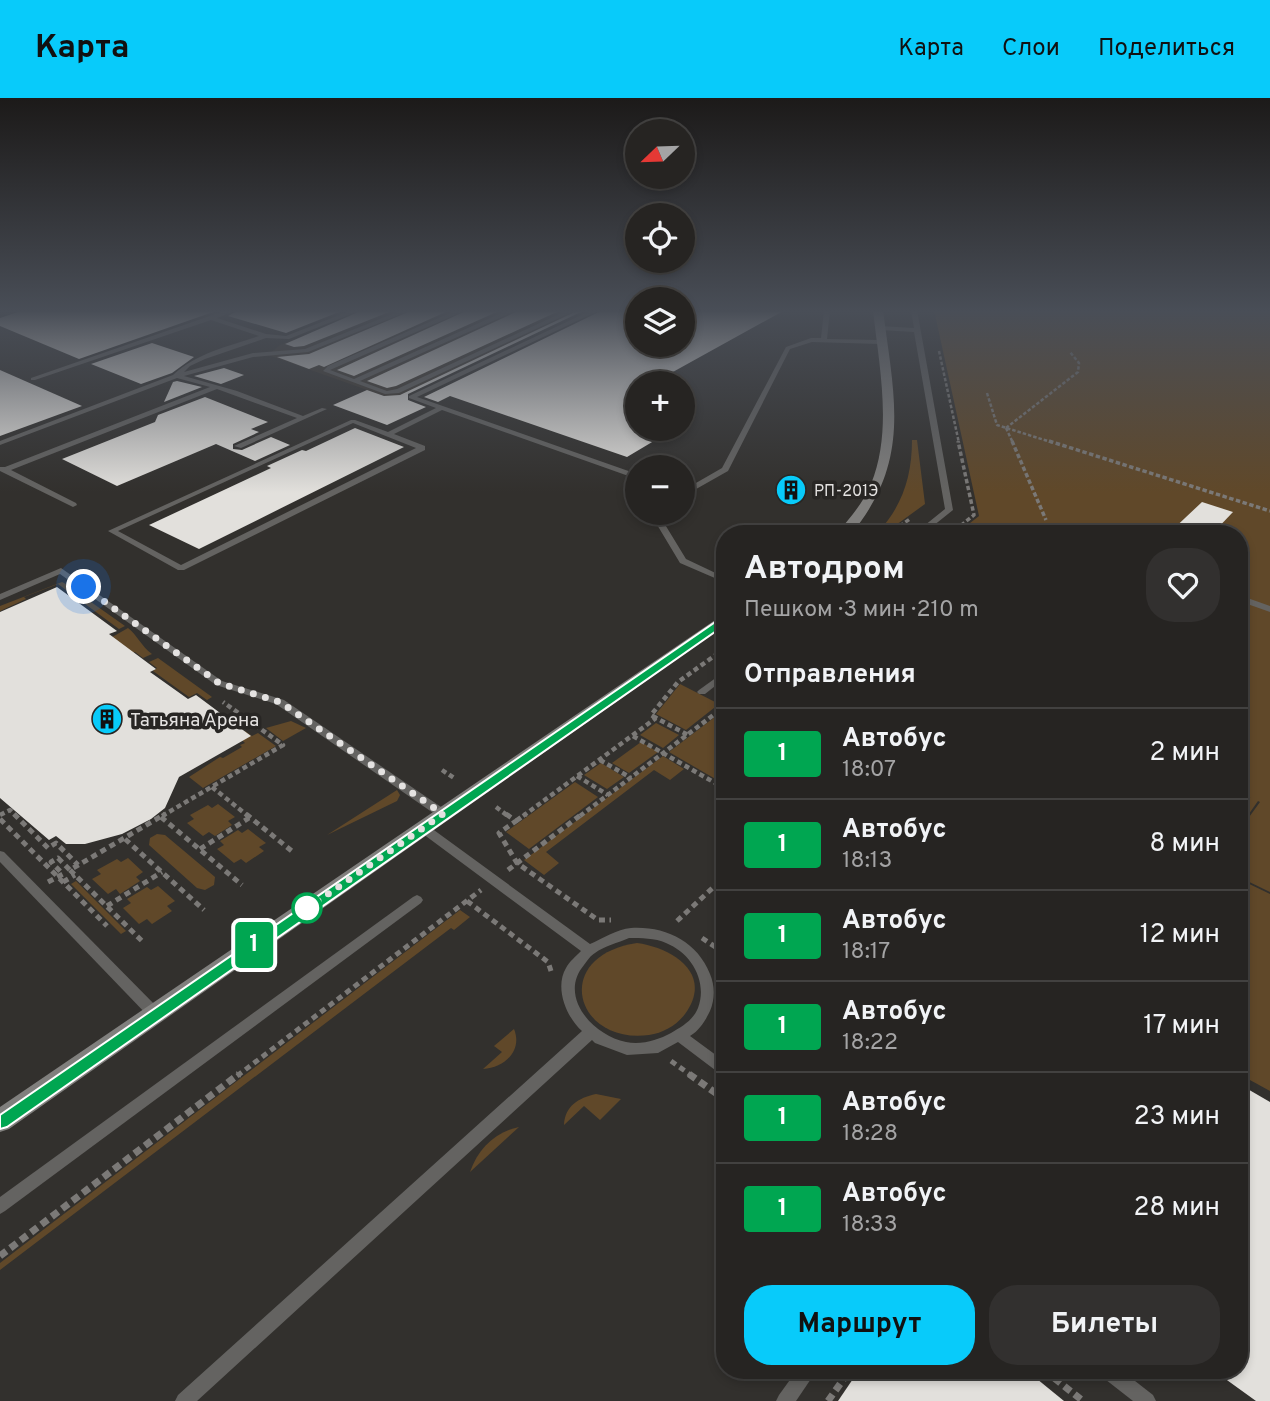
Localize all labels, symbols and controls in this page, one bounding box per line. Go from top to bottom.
text: Карта [35,28,129,70]
text: Карта [898,34,964,64]
text: Слои [1002,34,1060,64]
text: Поделиться [1098,34,1235,64]
north arrow [625,119,695,189]
map controls [625,119,695,525]
button: locate [625,203,695,273]
button: layers [625,287,695,357]
button: + [625,371,695,441]
button: − [625,455,695,525]
building icon: РП-201Э [774,473,808,507]
place label: РП-201Э [814,482,878,502]
button: heart [1146,548,1220,622]
text: Автодром [744,549,905,591]
your location [66,569,101,604]
text: Пешком · 3 мин · 210 m [744,596,979,625]
text: Отправления [744,659,916,692]
building icon: Татьяна Арена [90,702,124,736]
place label: Татьяна Арена [130,709,259,733]
text: Автобус [842,723,947,756]
text: 2 мин [1149,737,1220,770]
text: 1 [778,739,787,769]
text: 18:07 [842,756,896,785]
text: Автобус [842,814,947,847]
text: 8 мин [1149,828,1220,861]
text: 1 [778,830,787,860]
text: 18:13 [842,847,892,876]
unlabelled marker [292,893,322,923]
text: Автобус [842,905,947,938]
text: 12 мин [1140,919,1220,952]
text: 1 [778,921,787,951]
line badge: 1 [231,922,277,968]
text: 1 [249,930,259,960]
text: 18:17 [842,938,890,967]
text: Автобус [842,996,947,1029]
text: 17 мин [1143,1010,1220,1043]
text: 1 [778,1012,787,1042]
text: 18:22 [842,1029,898,1058]
text: Автобус [842,1087,947,1120]
text: 23 мин [1134,1101,1220,1134]
text: 1 [778,1103,787,1133]
text: 18:28 [842,1120,898,1149]
text: Автобус [842,1178,947,1211]
text: 28 мин [1134,1192,1220,1225]
text: 1 [778,1194,787,1224]
text: 18:33 [842,1211,898,1240]
button: Маршрут [744,1285,975,1365]
button: Билеты [989,1285,1220,1365]

